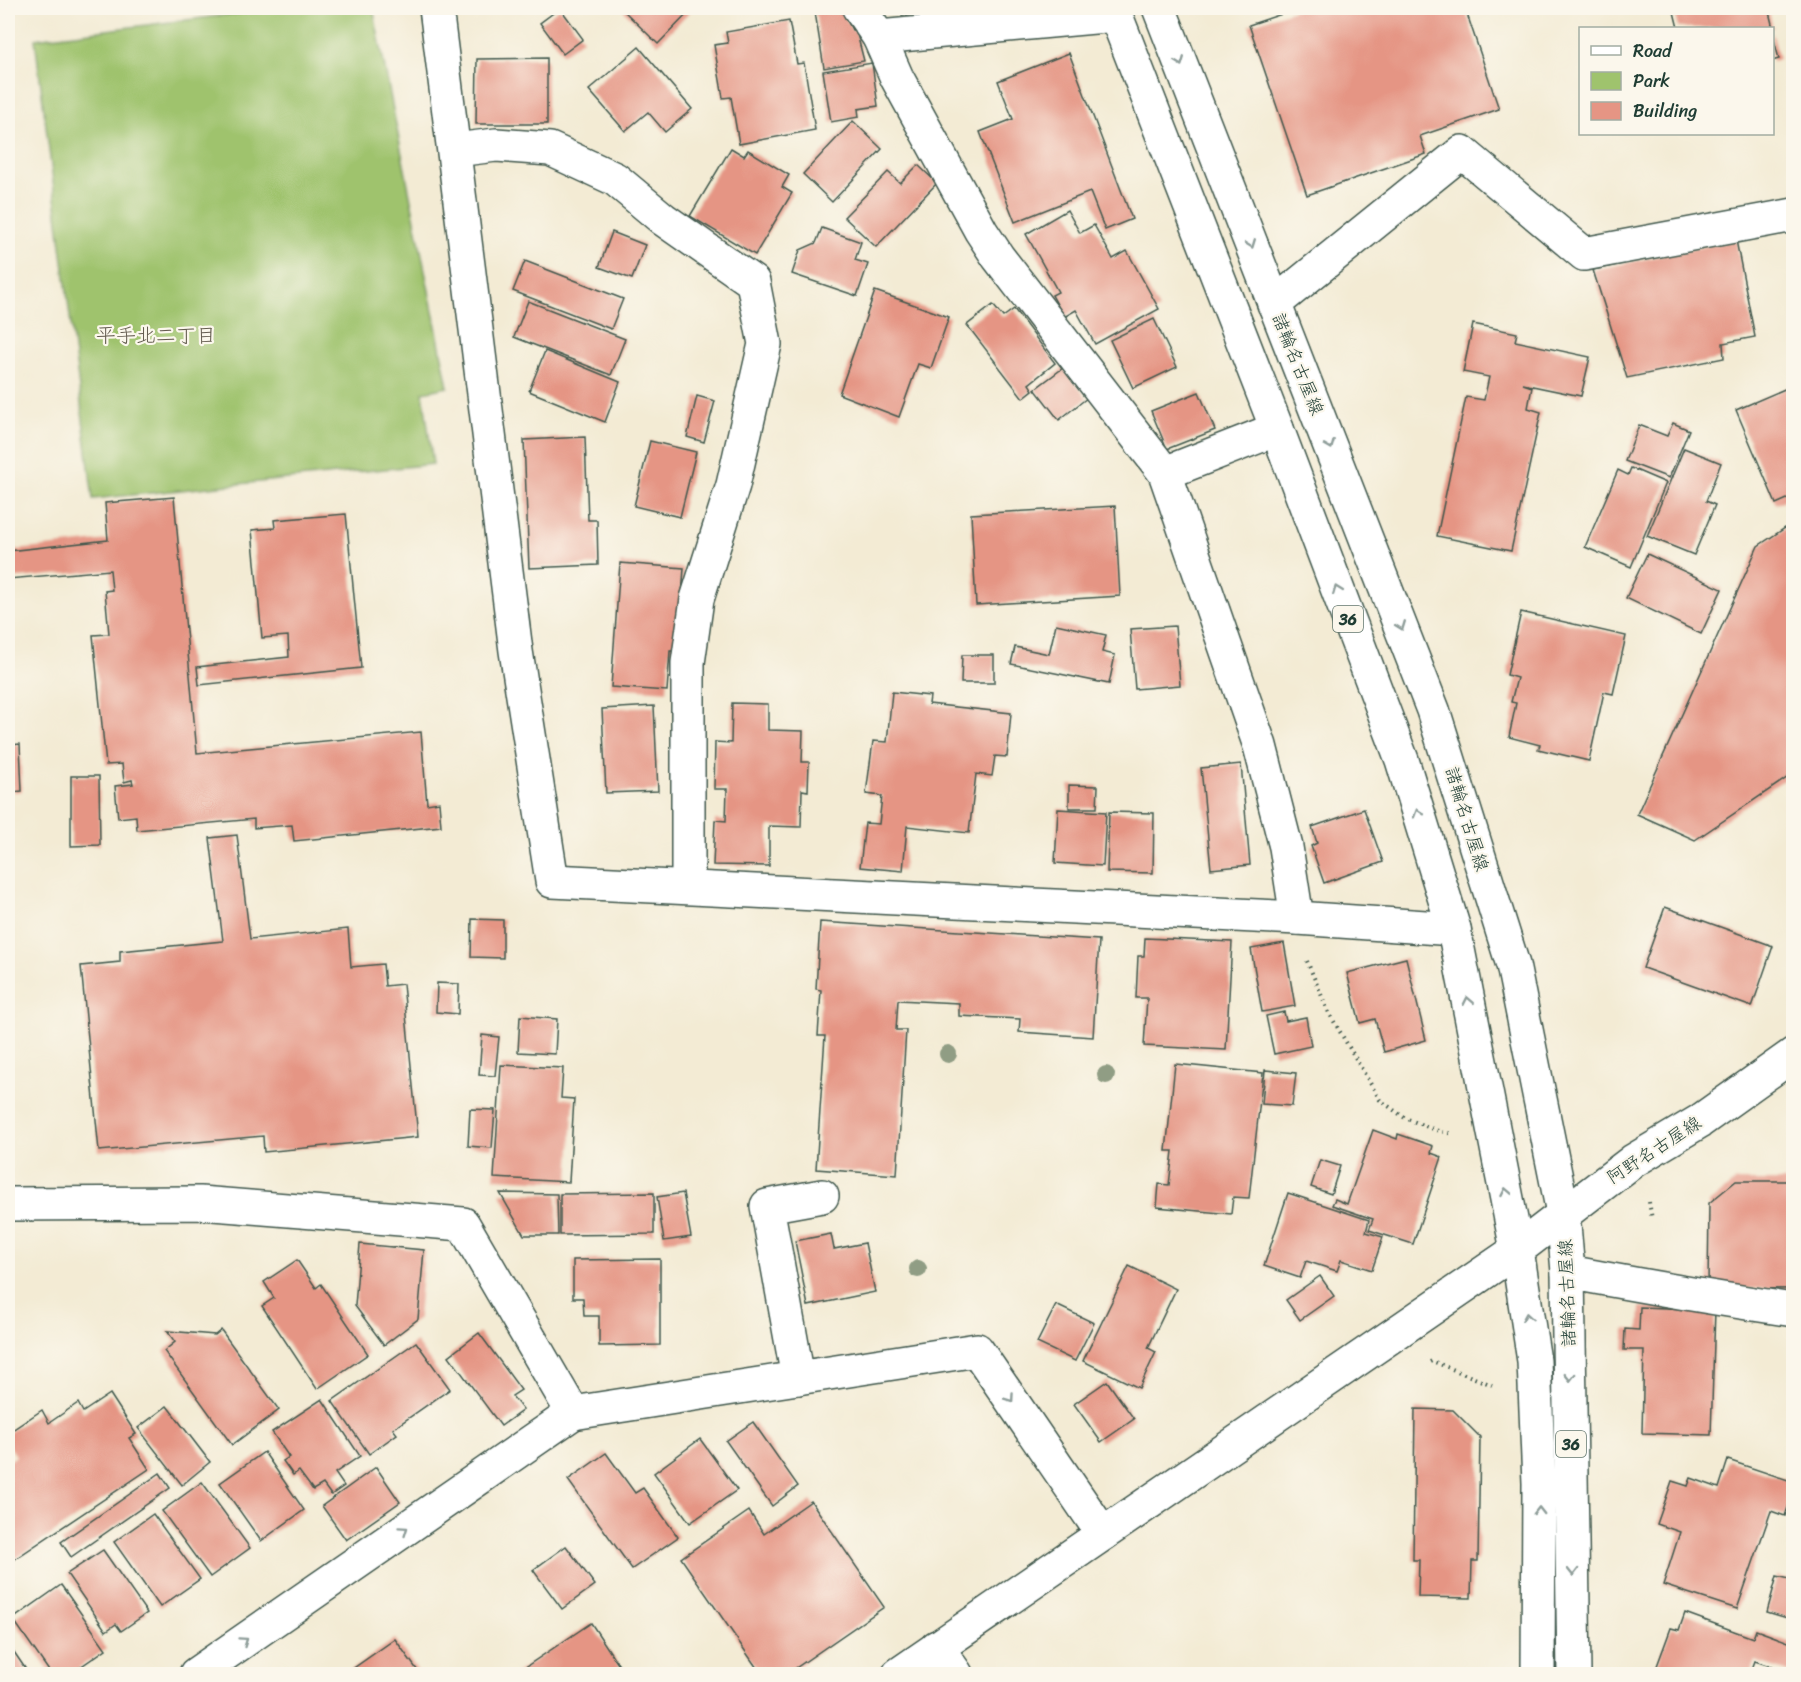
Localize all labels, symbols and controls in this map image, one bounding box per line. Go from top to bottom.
legend [1579,27,1774,135]
text: Road [1633,35,1673,67]
one-way arrow [1173,56,1185,67]
text: Park [1633,65,1670,97]
text: Building [1633,95,1697,127]
one-way arrow [1243,238,1256,249]
street label: 諸輪名古屋線 [1263,308,1333,420]
district label: 平手北二丁目 [96,318,216,353]
one-way arrow [1323,438,1335,449]
one-way arrow [1332,585,1345,596]
road number: 36 [1333,606,1363,632]
one-way arrow [1394,620,1406,631]
street label: 諸輪名古屋線 [1436,763,1498,875]
one-way arrow [1413,808,1425,818]
one-way arrow [1462,996,1475,1006]
street label: 阿野名古屋線 [1600,1107,1708,1193]
one-way arrow [1500,1187,1513,1197]
street label: 諸輪名古屋線 [1549,1238,1585,1348]
one-way arrow [1522,1312,1534,1321]
one-way arrow [1564,1372,1576,1381]
one-way arrow [1003,1391,1014,1402]
road number: 36 [1556,1431,1586,1457]
one-way arrow [1533,1507,1545,1516]
one-way arrow [398,1526,409,1537]
one-way arrow [1567,1567,1579,1576]
one-way arrow [237,1637,248,1648]

